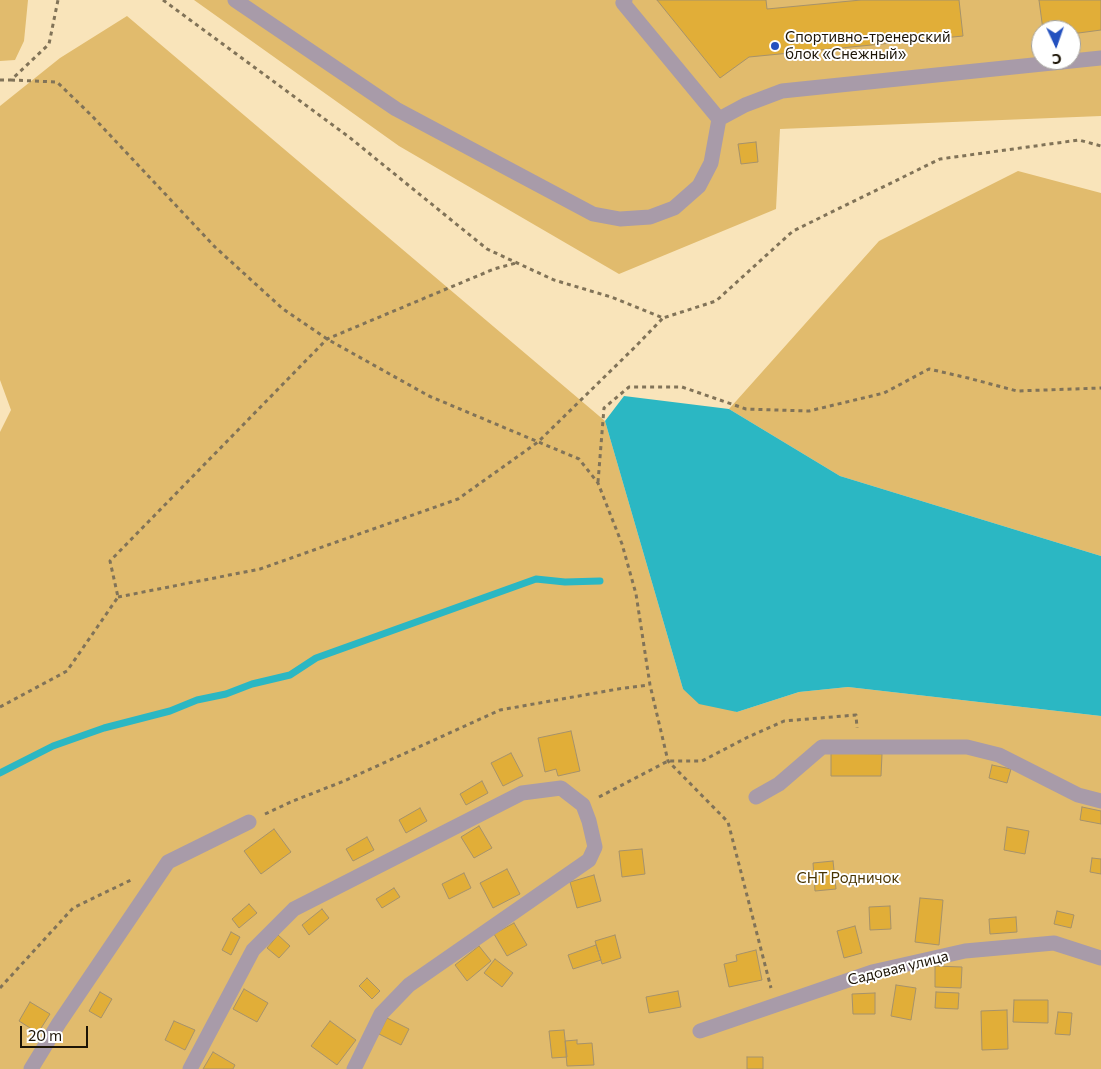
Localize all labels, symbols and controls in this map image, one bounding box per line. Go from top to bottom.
north arrow [1031,20,1081,70]
place label: Спортивно-тренерский блок «Снежный» [785,28,951,63]
marker: Спортивно-тренерский блок «Снежный» [769,40,781,52]
text: С [1052,51,1062,68]
park label: СНТ Родничок [797,869,899,887]
street label: Садовая улица [846,947,950,989]
scale bar [22,1016,90,1048]
text: 20 m [28,1026,62,1044]

